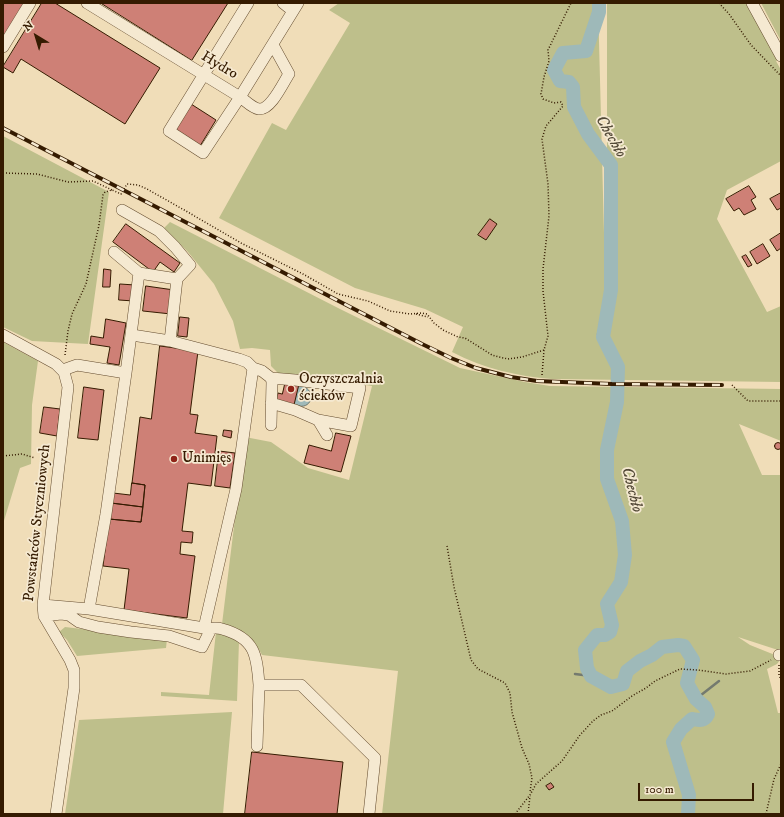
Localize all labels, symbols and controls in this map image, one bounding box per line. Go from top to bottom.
north arrow [16,16,56,56]
text: N [21,18,36,35]
street label: Hydro [197,48,241,84]
water label: Chechło [590,112,630,162]
place label: Oczyszczalnia ścieków [299,371,383,406]
marker: Oczyszczalnia ścieków [286,384,296,394]
street label: Powstańców Styczniowych [21,443,55,603]
place label: Unimięs [182,450,231,468]
marker: Unimięs [169,454,179,464]
water label: Chechło [616,465,646,515]
scale bar [640,775,756,801]
text: 100 m [645,782,674,797]

